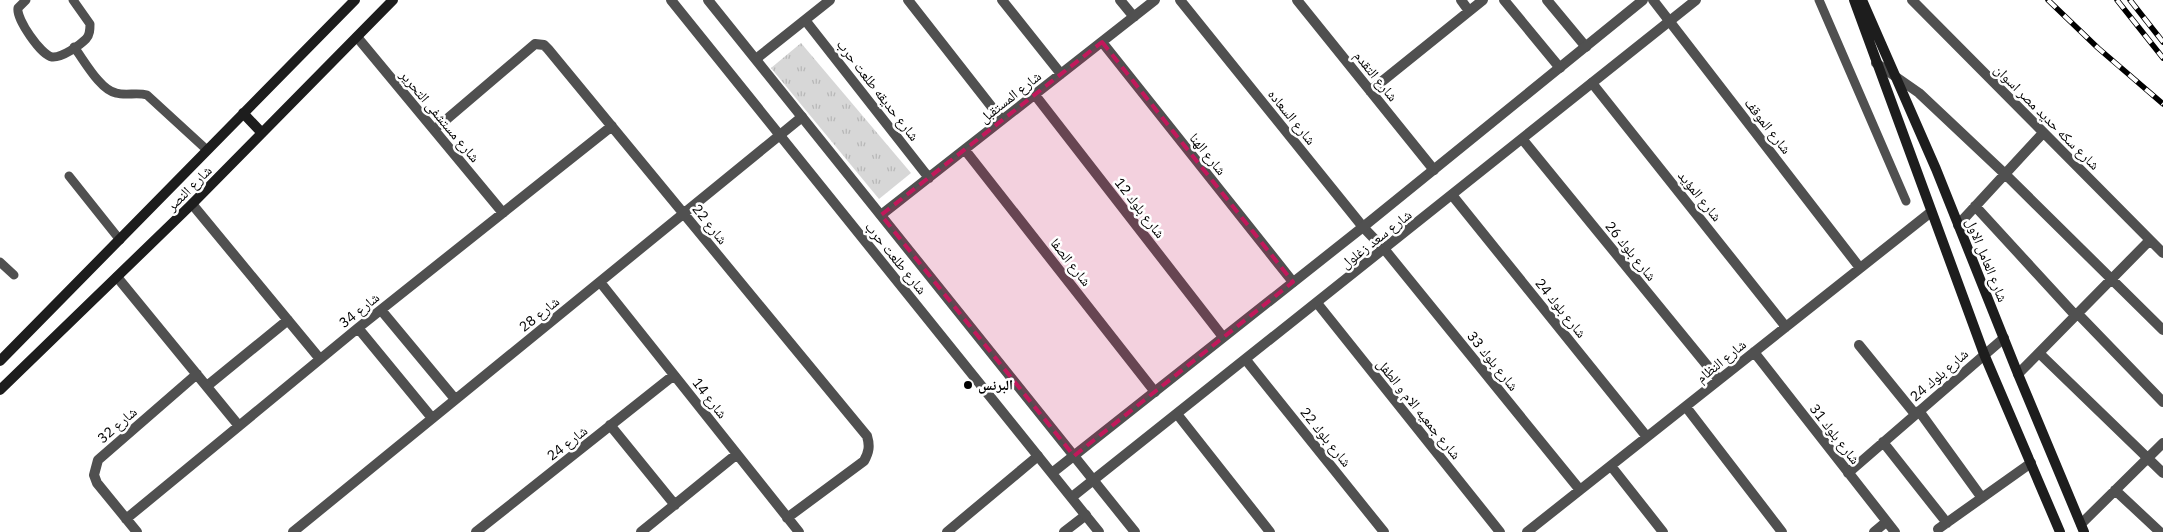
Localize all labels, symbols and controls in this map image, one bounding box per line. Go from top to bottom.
street label: شارع حديقه طلعت حرب [832,36,923,145]
street label: شارع التقدم [1349,47,1402,106]
street label: شارع سكه حديد مصر اسوان [1990,60,2104,174]
street label: شارع مستشفى التحرير [395,65,484,166]
street label: شارع المستقبل [975,67,1045,128]
street label: شارع السعاده [1263,86,1320,149]
street label: شارع الموقف [1740,95,1795,158]
street label: شارع الهنا [1185,129,1230,179]
street label: شارع النصر [162,162,216,216]
street label: شارع المؤيد [1673,167,1726,226]
street label: شارع بلوك 12 [1110,174,1169,242]
street label: شارع 22 [688,200,732,248]
street label: شارع سعد زغلول [1337,206,1416,273]
street label: شارع العامل الاول [1961,215,2012,305]
street label: شارع بلوك 26 [1601,217,1661,285]
street label: شارع طلعت حرب [860,218,931,299]
street label: شارع الصفا [1046,234,1095,290]
street label: شارع بلوك 24 [1531,274,1591,342]
street label: شارع 34 [335,288,383,332]
street label: شارع 28 [515,292,563,336]
street label: شارع بلوك 33 [1463,327,1523,395]
street label: شارع النظام [1692,335,1750,387]
street label: شارع بلوك 24 [1906,345,1973,406]
street label: شارع جمعيه الام و الطفل [1372,355,1465,464]
street label: شارع 14 [688,374,731,423]
place label: البرنس [978,376,1013,394]
marker: البرنس [962,379,974,391]
street label: شارع بلوك 31 [1805,400,1864,468]
street label: شارع 32 [93,403,141,448]
street label: شارع بلوك 22 [1296,403,1356,471]
street label: شارع 24 [543,422,592,465]

